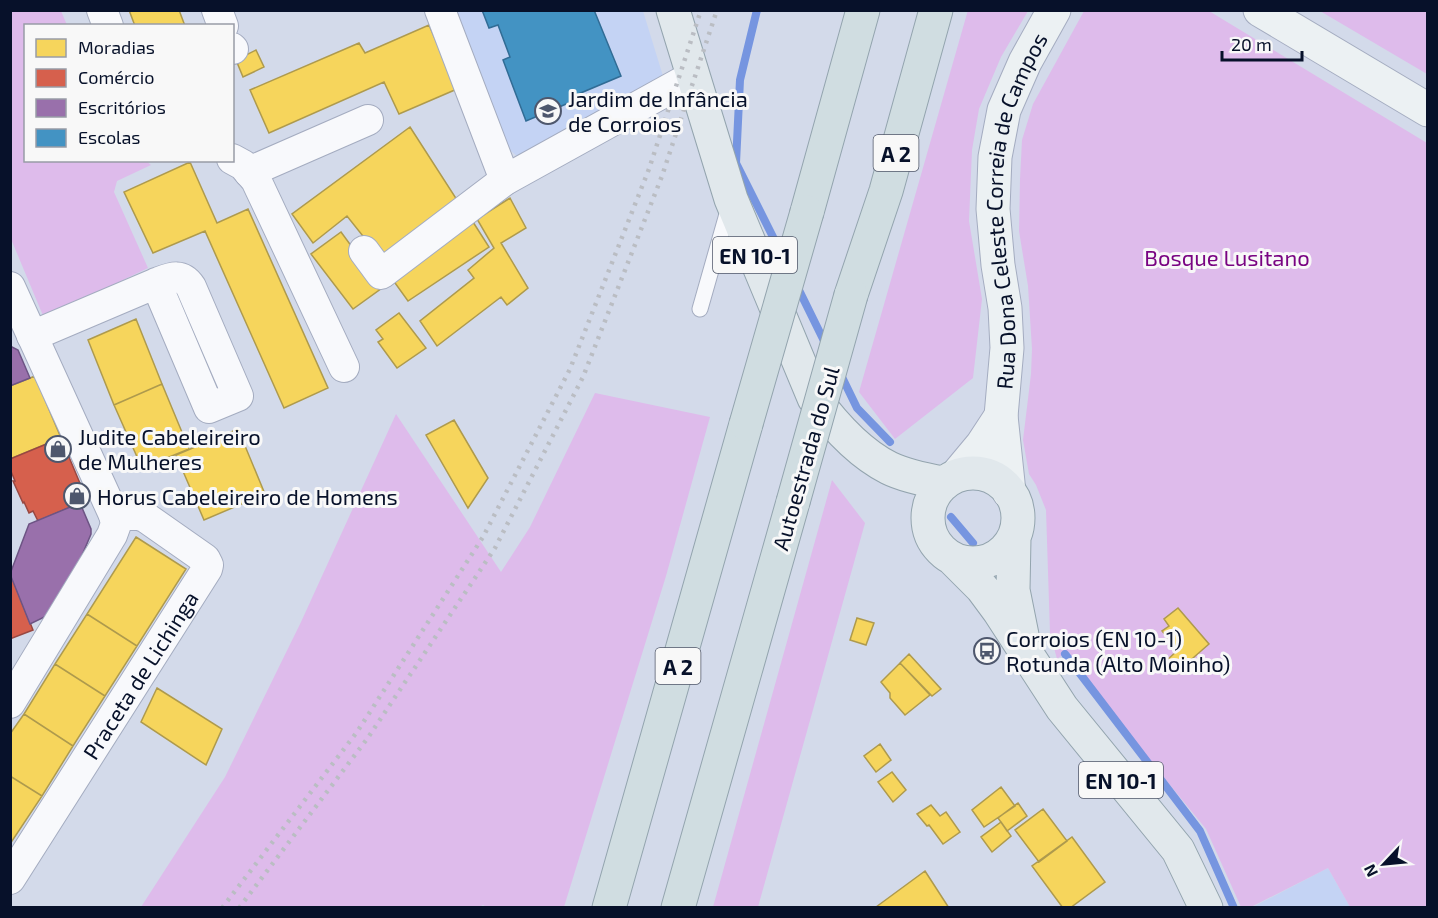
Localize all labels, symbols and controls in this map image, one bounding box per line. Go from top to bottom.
legend [24,24,234,162]
scale bar [1222,24,1302,62]
street label: Rua Dona Celeste Correia de Campos [980,28,1052,390]
text: 20 m [1231,33,1272,55]
text: Moradias [78,36,155,58]
text: Comércio [78,66,154,88]
place label: Jardim de Infância de Corroios [568,85,748,136]
text: Escritórios [78,96,166,118]
school or university icon: Jardim de Infância de Corroios [533,96,563,126]
text: Escolas [78,126,140,148]
road number: A 2 [874,135,918,171]
road number: EN 10-1 [713,237,797,273]
park label: Bosque Lusitano [1144,244,1310,270]
street label: Autoestrada do Sul [766,362,844,553]
place label: Judite Cabeleireiro de Mulheres [78,423,261,474]
shop icon: Judite Cabeleireiro de Mulheres [43,434,73,464]
shop icon: Horus Cabeleireiro de Homens [62,481,92,511]
place label: Horus Cabeleireiro de Homens [97,483,398,509]
street label: Praceta de Lichinga [77,586,203,764]
place label: Corroios (EN 10-1) Rotunda (Alto Moinho) [1006,625,1230,676]
bus stop icon: Corroios (EN 10-1) Rotunda (Alto Moinho) [972,636,1002,666]
road number: A 2 [656,648,700,684]
road number: EN 10-1 [1079,762,1163,798]
north arrow [1354,834,1414,894]
text: N [1359,861,1381,880]

